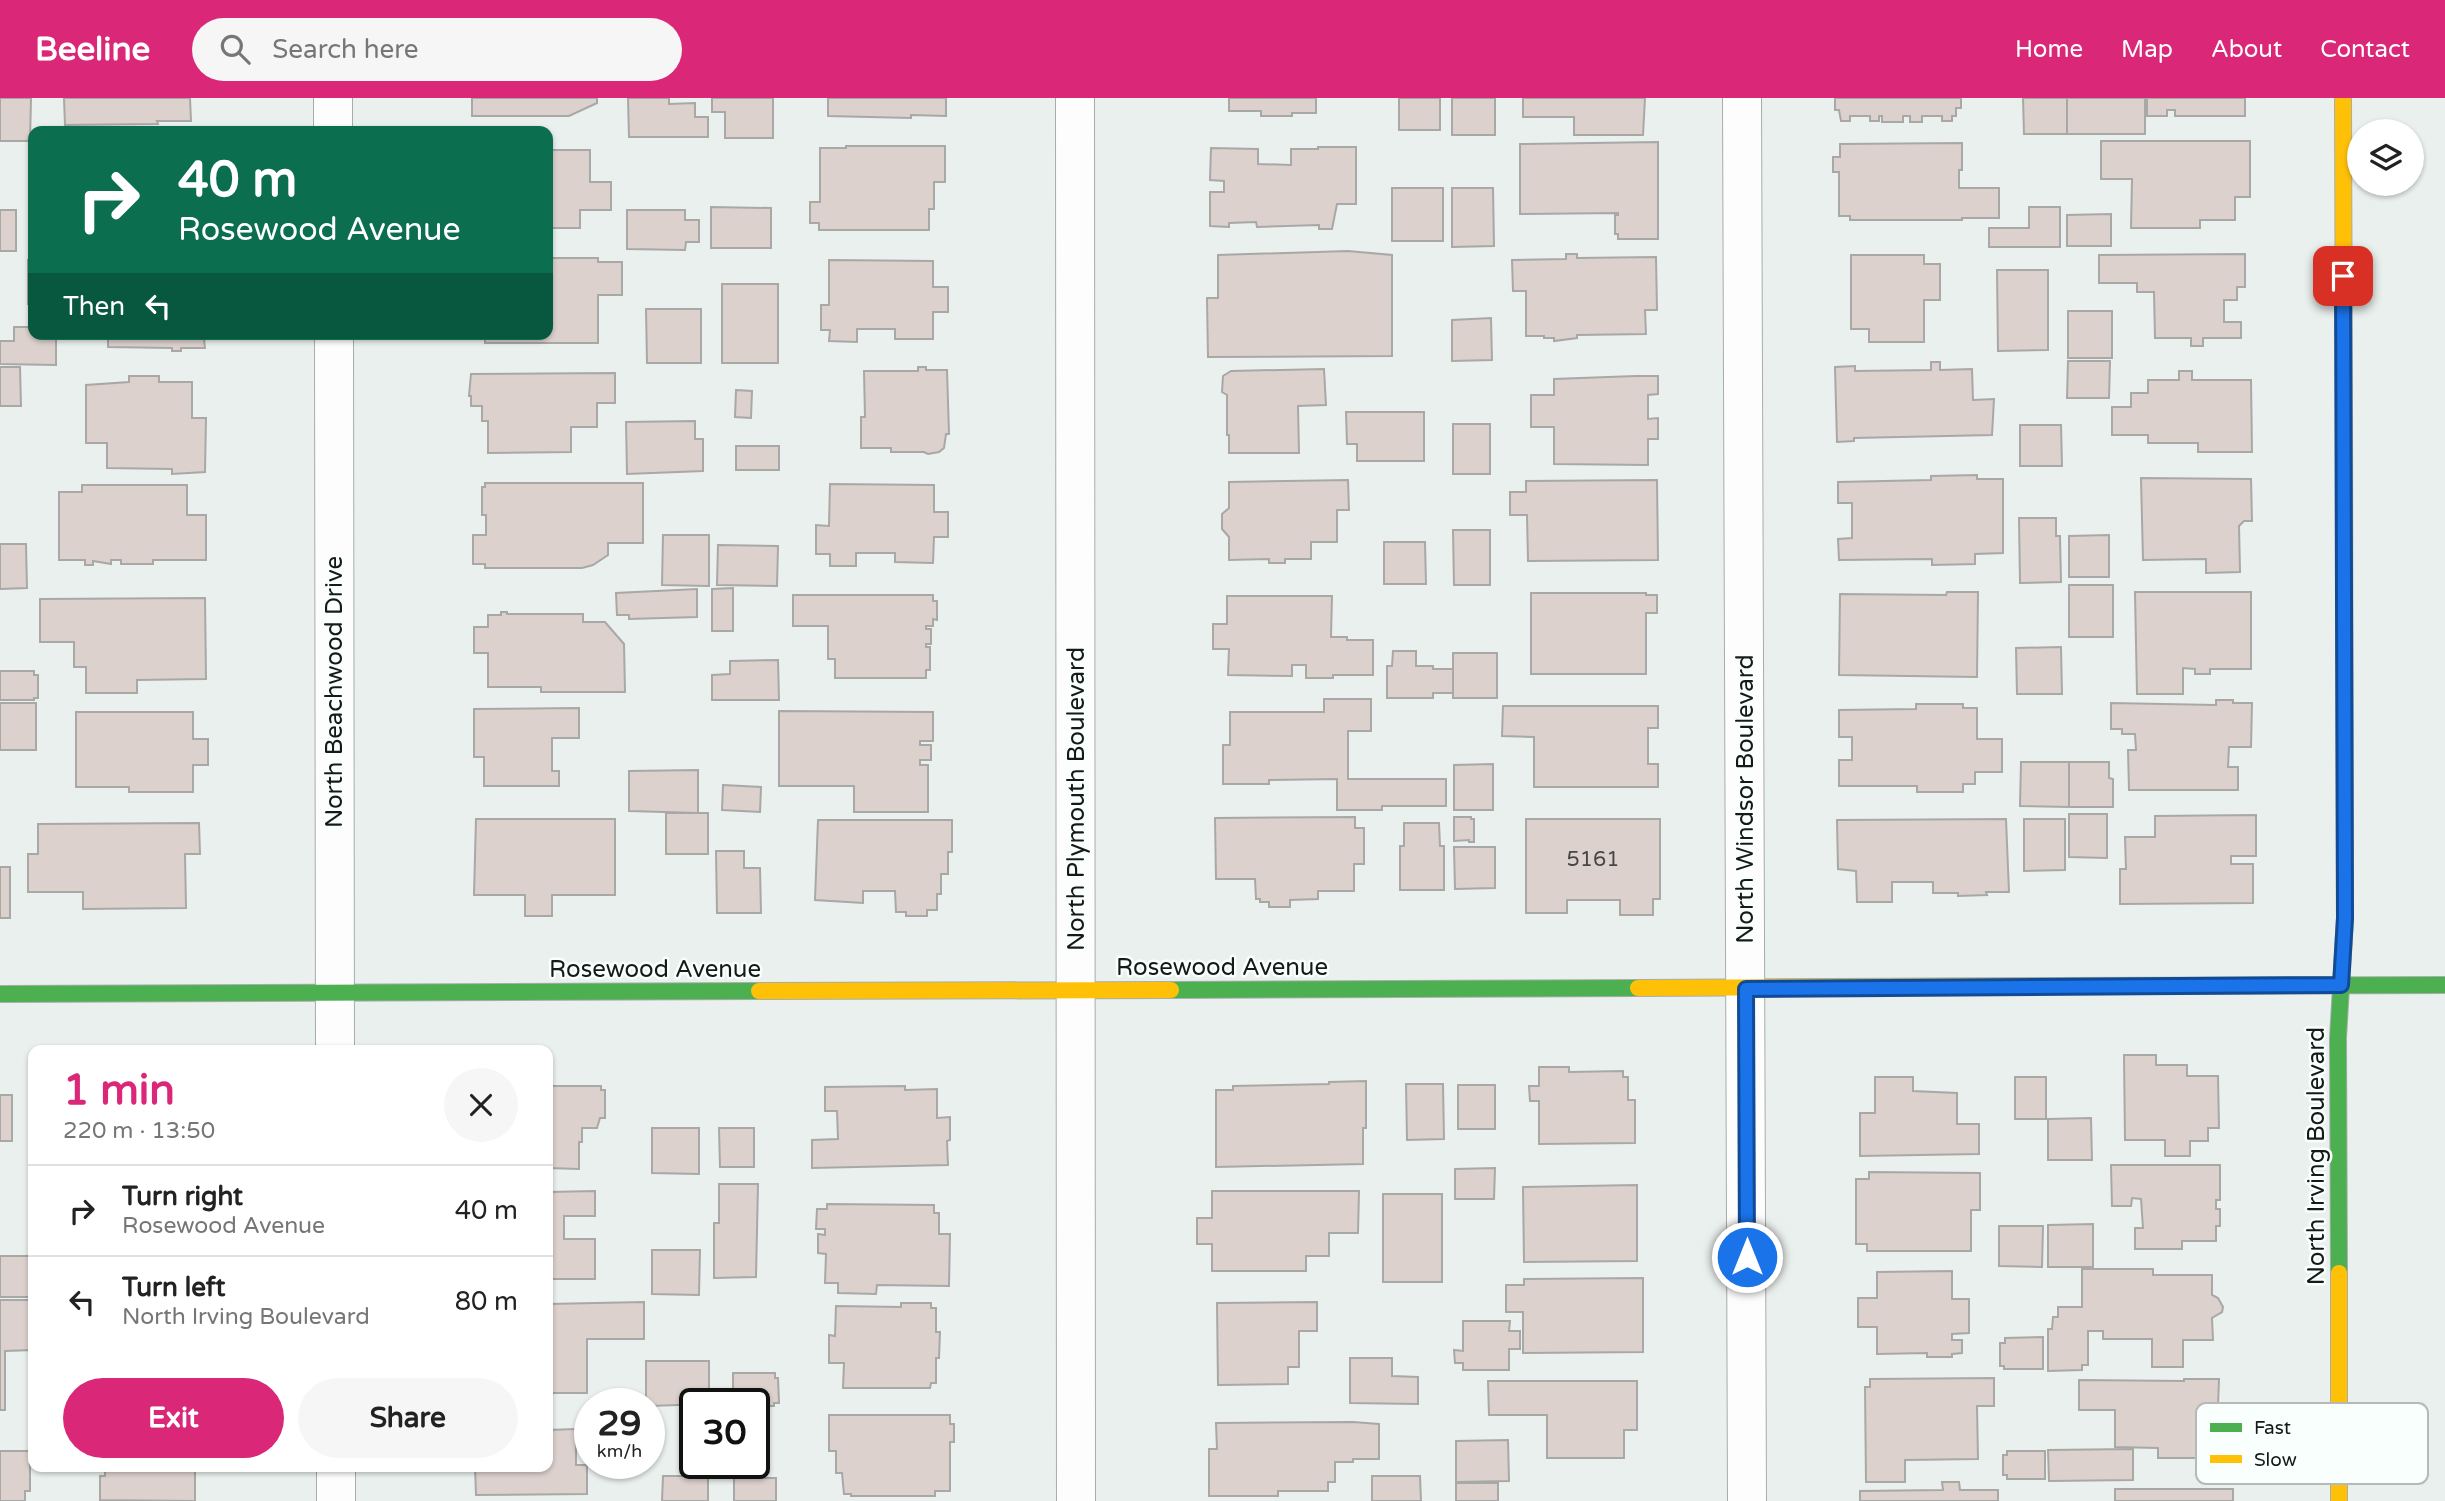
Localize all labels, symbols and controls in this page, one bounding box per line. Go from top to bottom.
search box [192,18,682,81]
text: Beeline [35,30,150,69]
icon: search [216,30,254,68]
text: Search here [272,34,418,65]
text: Home [2015,35,2083,64]
text: Map [2121,35,2173,64]
text: About [2211,35,2282,64]
text: Contact [2320,35,2410,64]
map controls [2347,119,2424,196]
button: layers [2347,119,2424,196]
text: 40 m [178,151,297,210]
icon: right [63,154,154,245]
text: Rosewood Avenue [178,211,461,249]
pin [2313,246,2373,306]
icon: arrive [2324,257,2362,295]
icon: left [139,287,177,325]
text: Then [63,291,125,322]
street label: North Beachwood Drive [320,556,349,828]
street label: North Plymouth Boulevard [1062,647,1091,951]
street label: North Windsor Boulevard [1731,654,1760,944]
house number: 5161 [1567,847,1619,872]
street label: Rosewood Avenue [1116,953,1328,982]
street label: Rosewood Avenue [549,955,761,984]
street label: North Irving Boulevard [2302,1027,2331,1285]
text: 1 min [63,1065,175,1116]
button: close [444,1068,518,1142]
text: 220 m · 13:50 [63,1117,215,1145]
text: Turn right [122,1181,243,1212]
icon: right [63,1192,101,1230]
text: 40 m [455,1195,518,1226]
text: Rosewood Avenue [122,1212,325,1240]
position arrow [1710,1220,1784,1294]
text: Turn left [122,1272,225,1303]
icon: left [63,1283,101,1321]
text: 80 m [455,1286,518,1317]
text: North Irving Boulevard [122,1303,370,1331]
button: Exit [63,1378,284,1458]
button: Share [298,1378,518,1458]
speed limit sign: 30 [679,1388,770,1479]
text: 29 [598,1403,641,1445]
legend [2196,1403,2428,1484]
text: Fast [2254,1417,2291,1439]
text: km/h [597,1440,642,1462]
text: Slow [2254,1449,2297,1471]

